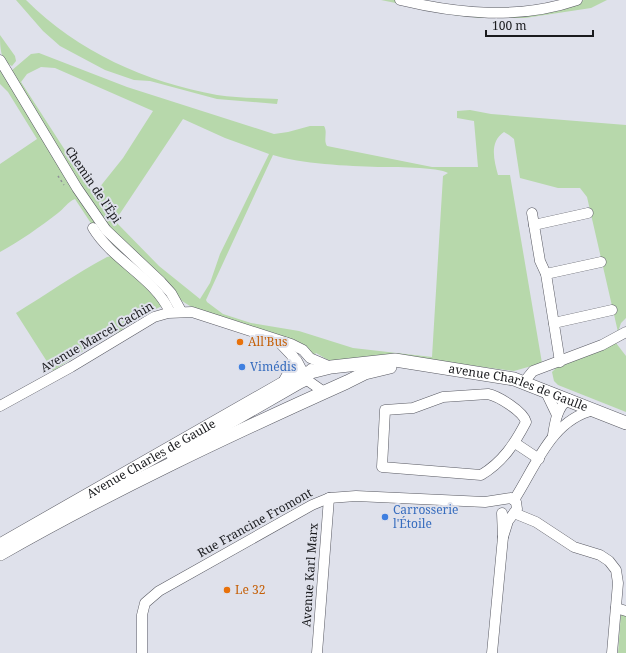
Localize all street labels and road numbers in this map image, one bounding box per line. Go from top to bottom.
street label: Chemin de l'Épi [61,143,126,227]
street label: Avenue Marcel Cachin [37,297,157,376]
street label: avenue Charles de Gaulle [447,360,591,415]
street label: Avenue Charles de Gaulle [83,415,218,502]
street label: Rue Francine Fromont [194,484,315,561]
street label: Avenue Karl Marx [297,522,322,628]

